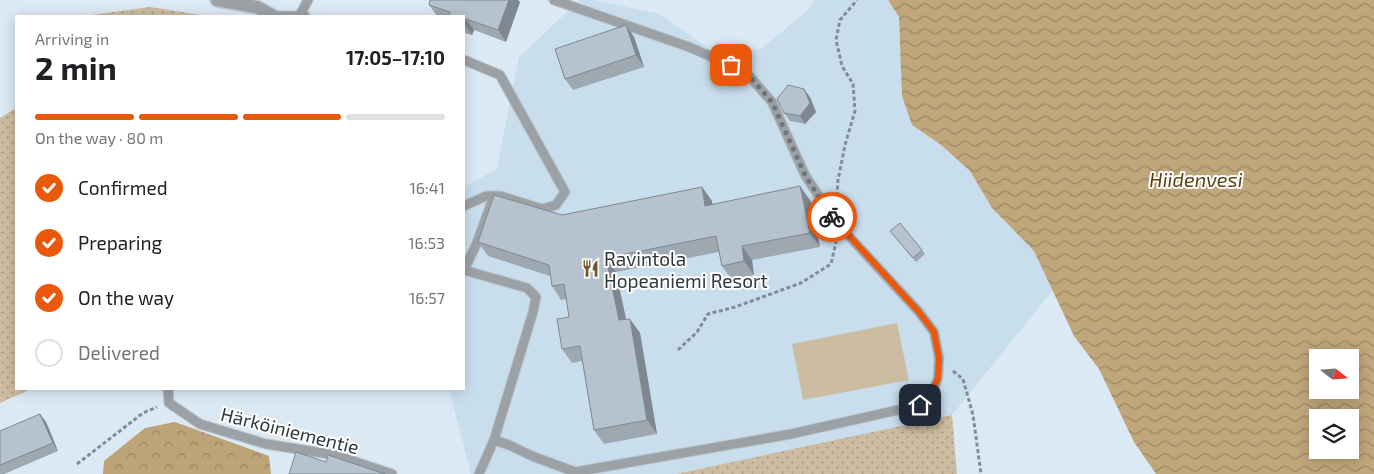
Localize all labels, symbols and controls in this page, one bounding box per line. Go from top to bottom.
text: Arriving in [35,29,109,48]
pin [710,44,752,86]
text: 17:05–17:10 [346,46,445,69]
text: 2 min [35,48,117,86]
icon: bag [717,51,745,79]
text: On the way · 80 m [35,128,163,147]
water label: Hiidenvesi [1149,167,1243,191]
icon: check [35,174,63,202]
text: Confirmed [78,176,168,199]
text: 16:41 [409,178,445,197]
courier [807,192,857,242]
icon: bike [818,203,846,231]
icon: check [35,229,63,257]
text: Preparing [78,231,162,254]
text: 16:53 [408,233,445,252]
place label: Ravintola Hopeaniemi Resort [604,247,768,292]
restaurant icon: Ravintola Hopeaniemi Resort [580,259,600,279]
icon: check [35,284,63,312]
text: On the way [78,286,174,309]
text: 16:57 [409,288,445,307]
text: Delivered [78,341,160,364]
north arrow [1309,349,1359,399]
map controls [1309,349,1359,459]
pin [899,384,941,426]
icon: home [906,391,934,419]
street label: Härköiniementie [219,402,361,458]
button: layers [1309,409,1359,459]

